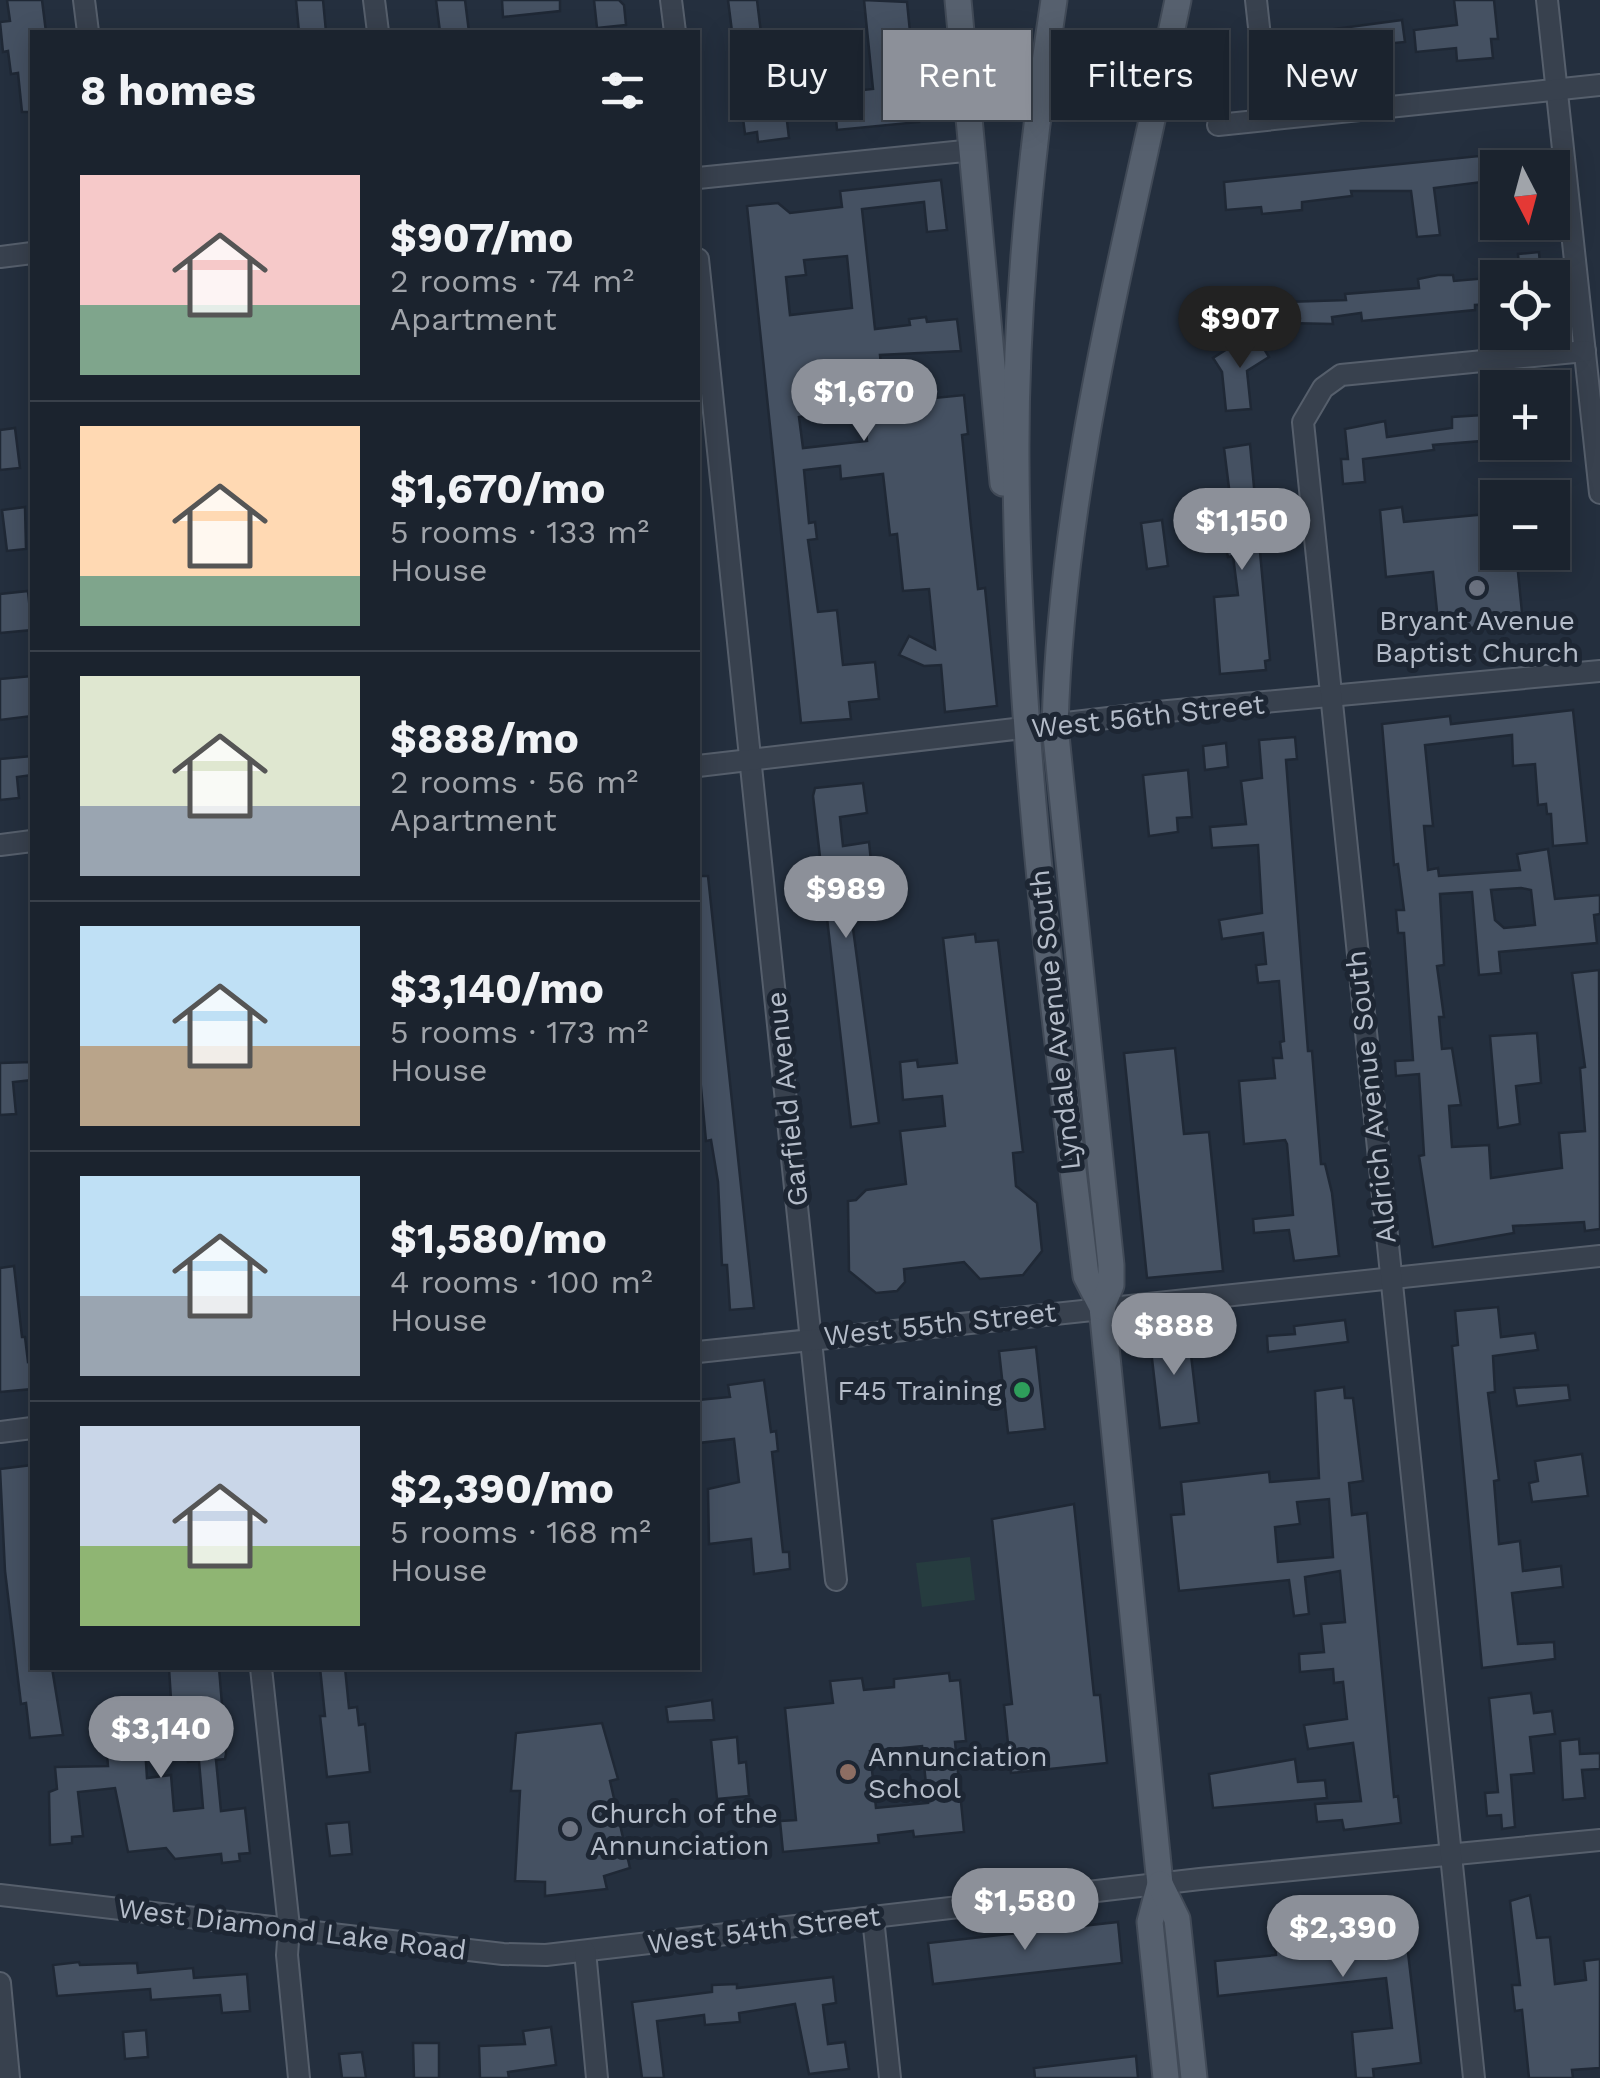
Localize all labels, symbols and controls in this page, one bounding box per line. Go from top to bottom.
chip: Buy [730,30,863,120]
chip: Rent [883,30,1031,120]
chip: Filters [1051,30,1229,120]
chip: New [1249,30,1393,120]
icon: filters [595,63,650,118]
text: 8 homes [80,66,256,115]
north arrow [1480,150,1570,240]
map controls [1480,150,1570,570]
text: $907/mo [390,213,573,262]
icon: home [160,215,280,335]
button: locate [1480,260,1570,350]
text: 2 rooms · 74 m² [390,262,634,300]
pin: $907 [1181,286,1299,371]
text: $907 [1200,299,1280,337]
text: Apartment [390,300,557,338]
pin: $1,670 [783,359,945,444]
button: + [1480,370,1570,460]
text: $1,670 [813,372,915,410]
text: $1,670/mo [390,464,605,513]
icon: home [160,466,280,586]
button: − [1480,480,1570,570]
pin: $1,150 [1161,488,1323,573]
text: $1,150 [1195,501,1289,539]
text: 5 rooms · 133 m² [390,513,649,551]
text: House [390,551,488,589]
marker: Bryant Avenue Baptist Church [1466,577,1488,599]
place label: Bryant Avenue Baptist Church [1375,604,1579,669]
street label: West 56th Street [1030,687,1267,745]
text: $888/mo [390,714,579,763]
icon: home [160,716,280,836]
text: 2 rooms · 56 m² [390,763,638,801]
text: Apartment [390,801,557,839]
pin: $989 [787,856,905,941]
street label: Lyndale Avenue South [1023,868,1087,1172]
text: $989 [806,869,886,907]
street label: Aldrich Avenue South [1339,949,1403,1245]
text: $3,140/mo [390,964,604,1013]
icon: home [160,966,280,1086]
street label: Garfield Avenue [759,990,815,1208]
text: 5 rooms · 173 m² [390,1013,648,1051]
text: House [390,1051,488,1089]
text: $1,580/mo [390,1214,607,1263]
icon: home [160,1216,280,1336]
text: 4 rooms · 100 m² [390,1263,653,1301]
pin: $888 [1115,1293,1233,1378]
street label: West 55th Street [822,1295,1058,1353]
text: House [390,1301,488,1339]
text: $888 [1134,1306,1214,1344]
place label: F45 Training [837,1374,1002,1407]
marker: F45 Training [1011,1379,1033,1401]
text: $2,390/mo [390,1464,614,1513]
icon: home [160,1466,280,1586]
text: 5 rooms · 168 m² [390,1513,651,1551]
text: House [390,1551,488,1589]
pin: $3,140 [80,1696,242,1781]
text: $3,140 [111,1709,211,1747]
place label: Annunciation School [868,1740,1047,1805]
marker: Annunciation School [837,1761,859,1783]
place label: Church of the Annunciation [590,1797,778,1862]
marker: Church of the Annunciation [559,1818,581,1840]
pin: $1,580 [944,1868,1106,1953]
text: $1,580 [974,1881,1076,1919]
street label: West Diamond Lake Road [116,1891,468,1967]
pin: $2,390 [1262,1895,1424,1980]
street label: West 54th Street [646,1899,883,1961]
text: $2,390 [1289,1908,1397,1946]

